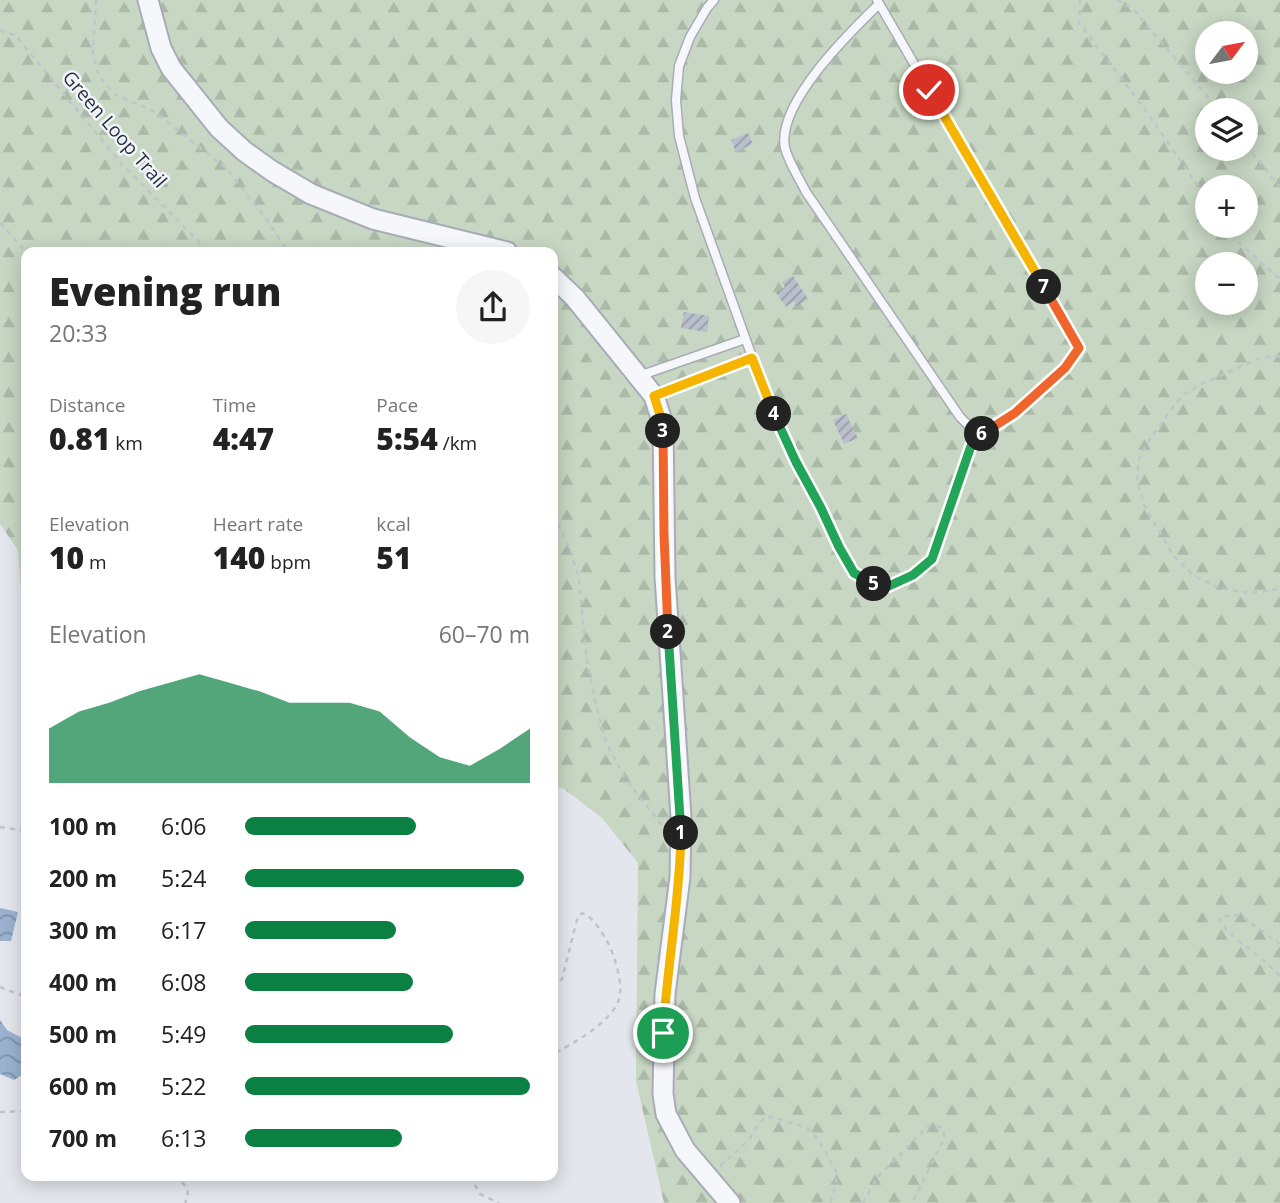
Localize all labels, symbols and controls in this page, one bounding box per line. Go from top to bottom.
north arrow [1195,21,1258,84]
map controls [1195,21,1258,315]
pin [899,60,959,120]
street label: Green Loop Trail [57,65,173,193]
icon: check [910,71,948,109]
button: layers [1195,98,1258,161]
button: + [1195,175,1258,238]
button: − [1195,252,1258,315]
text: Evening run [49,265,281,317]
button: share [456,270,530,344]
pin: 7 [1026,270,1062,304]
text: 7 [1038,273,1049,299]
text: 20:33 [49,317,108,349]
text: Distance [49,392,125,418]
text: Time [213,392,256,418]
text: Pace [376,392,418,418]
pin: 4 [756,396,792,432]
text: 4 [768,400,779,426]
pin: 3 [646,414,680,448]
pin: 6 [964,416,1000,452]
text: 3 [657,417,668,443]
text: 0.81 [49,418,110,459]
text: 4:47 [213,418,274,459]
text: 5:54 [376,418,438,459]
text: 6 [976,420,987,446]
text: km [110,430,143,456]
text: /km [438,430,477,456]
text: Elevation [49,511,130,537]
text: Heart rate [213,511,303,537]
text: kcal [376,511,411,537]
text: 10 [49,537,84,578]
text: 140 [213,537,265,578]
text: 51 [376,537,411,578]
text: m [84,549,107,575]
text: bpm [265,549,311,575]
pin: 5 [856,566,892,602]
text: 5 [868,570,879,596]
pin: 2 [650,614,686,650]
text: Elevation [49,618,147,650]
text: 60–70 m [439,618,530,650]
text: 2 [662,618,673,644]
text: 100 m [49,810,117,842]
text: 6:06 [161,810,207,842]
pin: 1 [664,816,698,850]
text: 1 [675,819,686,845]
text: 200 m [49,862,117,894]
text: 5:24 [161,862,207,894]
text: 300 m [49,914,117,946]
text: 6:17 [161,914,207,946]
text: 400 m [49,966,117,998]
text: 6:08 [161,966,207,998]
pin [633,1003,693,1063]
icon: arrive [644,1014,682,1052]
text: 500 m [49,1018,117,1050]
text: 5:49 [161,1018,207,1050]
text: 600 m [49,1070,117,1102]
text: 5:22 [161,1070,207,1102]
text: 700 m [49,1122,117,1154]
text: 6:13 [161,1122,207,1154]

